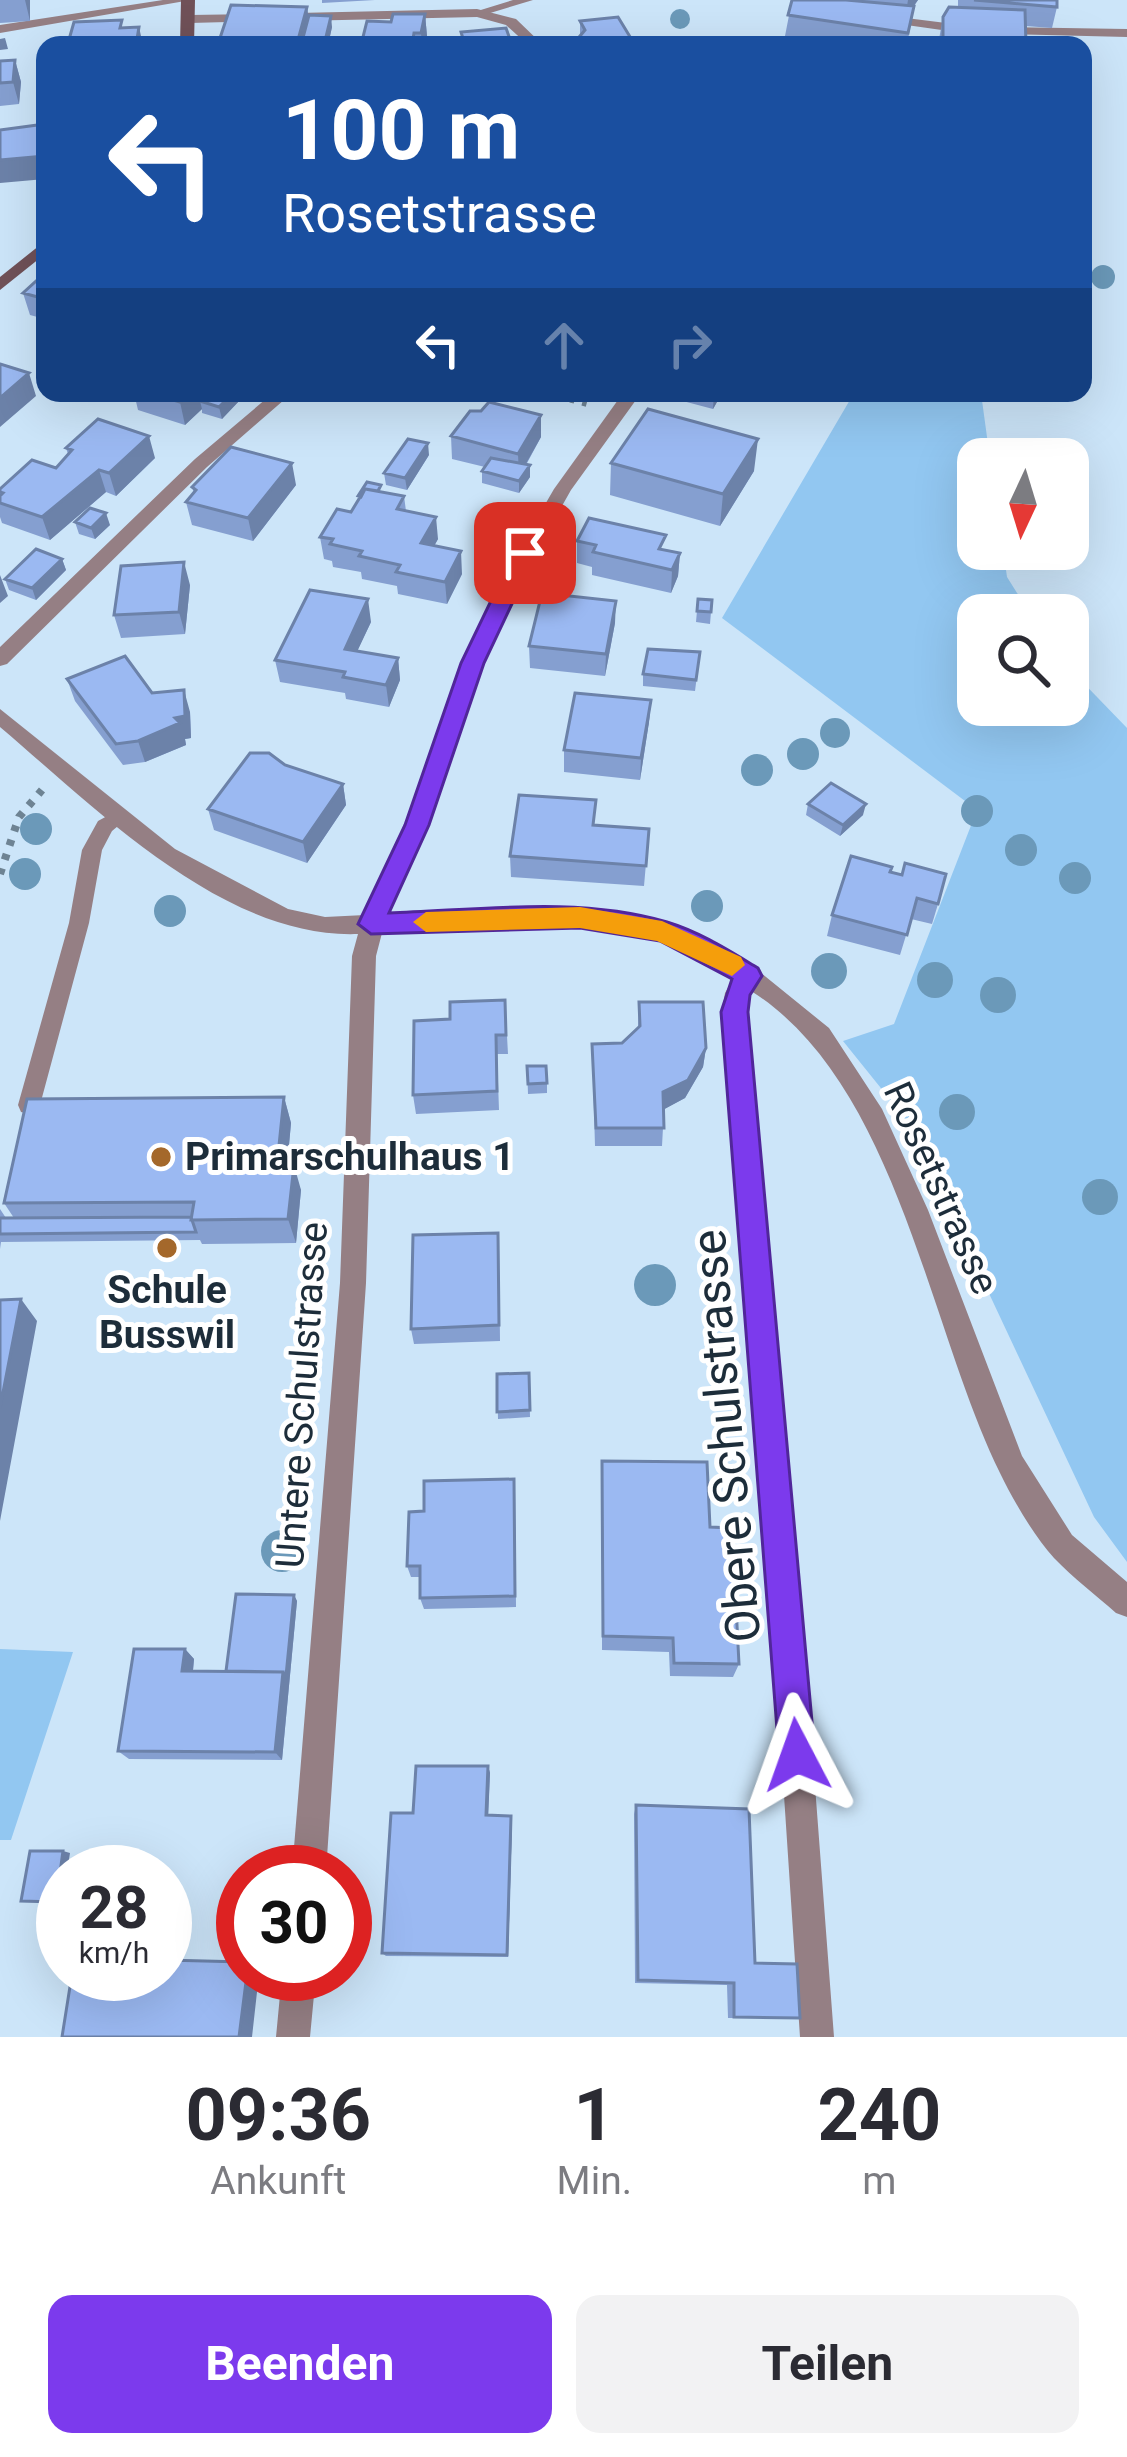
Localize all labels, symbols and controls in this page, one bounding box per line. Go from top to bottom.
text: 100 m [282,81,520,180]
icon: left [84,84,240,240]
text: Rosetstrasse [282,182,597,245]
icon: left [405,312,471,378]
icon: ahead [531,312,597,378]
icon: right [657,312,723,378]
north arrow [957,438,1089,570]
map controls [957,438,1089,726]
pin [474,502,576,604]
icon: arrive [492,520,558,586]
button: search [957,594,1089,726]
street label: Rosetstrasse [874,1075,1008,1301]
place label: Primarschulhaus 1 [185,1134,515,1180]
marker: Primarschulhaus 1 [148,1144,174,1170]
street label: Untere Schulstrasse [267,1220,337,1570]
street label: Obere Schulstrasse [680,1227,772,1645]
marker: Schule Busswil [154,1235,180,1261]
place label: Schule Busswil [99,1267,235,1358]
position arrow [734,1692,860,1818]
speed limit sign: 30 [216,1845,372,2001]
text: 28 [80,1872,148,1943]
text: km/h [79,1935,149,1970]
text: 09:36 [186,2073,371,2158]
text: 1 [574,2073,615,2158]
text: 240 [817,2073,941,2158]
text: Ankunft [210,2158,346,2204]
text: Min. [557,2158,632,2204]
text: m [862,2158,897,2204]
button: Beenden [48,2295,552,2433]
button: Teilen [576,2295,1079,2433]

